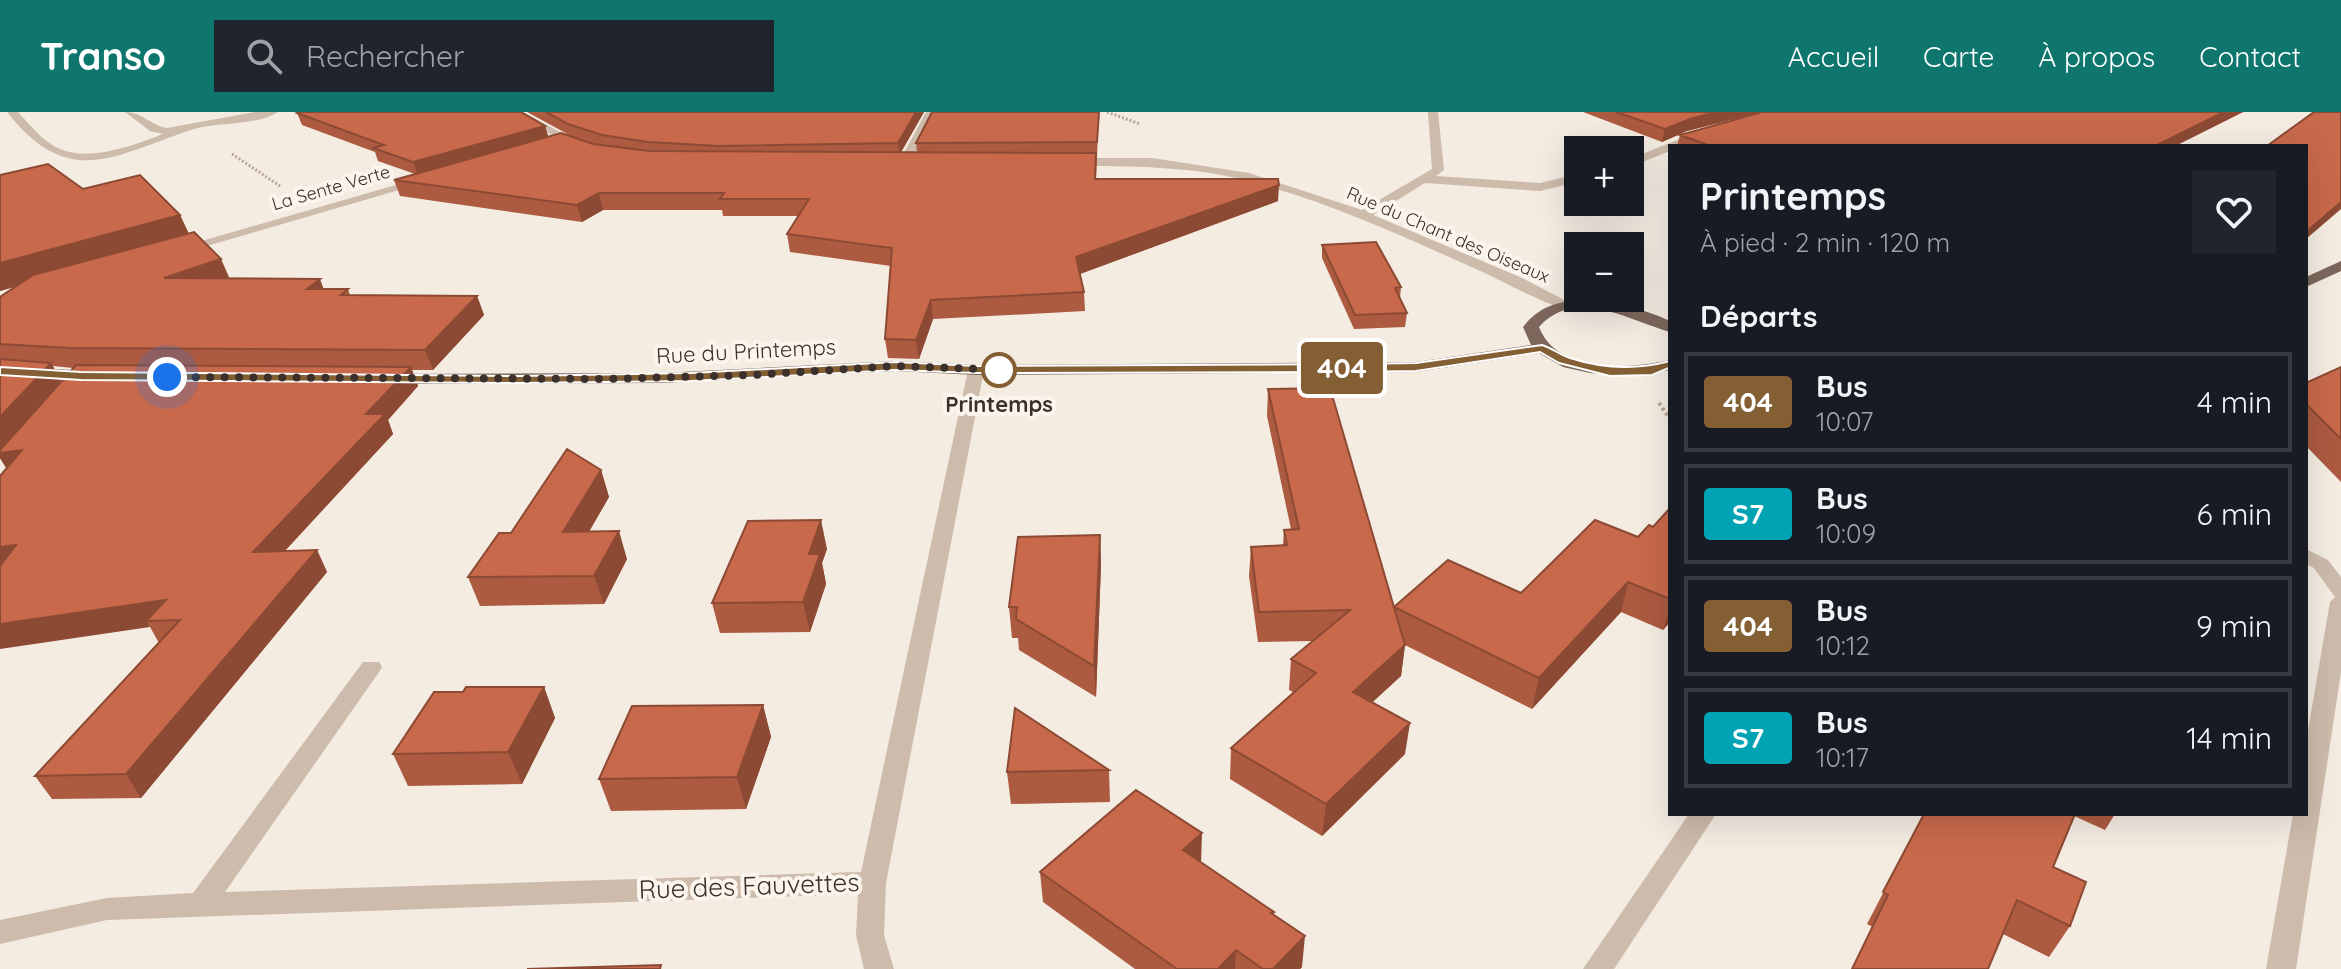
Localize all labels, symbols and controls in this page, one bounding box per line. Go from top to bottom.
search box [214,20,774,92]
text: Transo [40,32,166,80]
icon: search [242,34,286,78]
text: Rechercher [306,37,465,75]
text: Accueil [1788,39,1879,74]
text: Carte [1923,39,1994,74]
text: À propos [2038,39,2155,74]
text: Contact [2199,39,2301,74]
map controls [1564,136,1644,312]
button: + [1564,136,1644,216]
street label: La Sente Verte [269,160,393,215]
button: heart [2192,170,2276,254]
text: Printemps [1700,172,1886,220]
street label: Rue du Chant des Oiseaux [1343,181,1553,288]
text: À pied · 2 min · 120 m [1700,226,1950,259]
button: − [1564,232,1644,312]
text: Départs [1700,297,1817,335]
street label: Rue du Printemps [655,332,837,370]
line badge: 404 [1296,342,1388,394]
text: 404 [1317,350,1367,385]
marker: Printemps [982,353,1016,387]
your location [147,357,187,397]
text: Bus [1816,367,1868,405]
text: 4 min [2197,383,2272,421]
text: 404 [1723,384,1773,419]
place label: Printemps [945,390,1053,418]
text: 10:07 [1816,405,1873,438]
text: Bus [1816,479,1868,517]
text: 6 min [2197,495,2272,533]
text: S7 [1732,496,1764,531]
text: 10:09 [1816,517,1876,550]
text: Bus [1816,591,1868,629]
text: 9 min [2196,607,2272,645]
text: 404 [1723,608,1773,643]
text: 10:12 [1816,629,1870,662]
text: Bus [1816,703,1868,741]
text: 14 min [2186,719,2272,757]
text: S7 [1732,720,1764,755]
text: 10:17 [1816,741,1869,774]
street label: Rue des Fauvettes [638,865,860,906]

